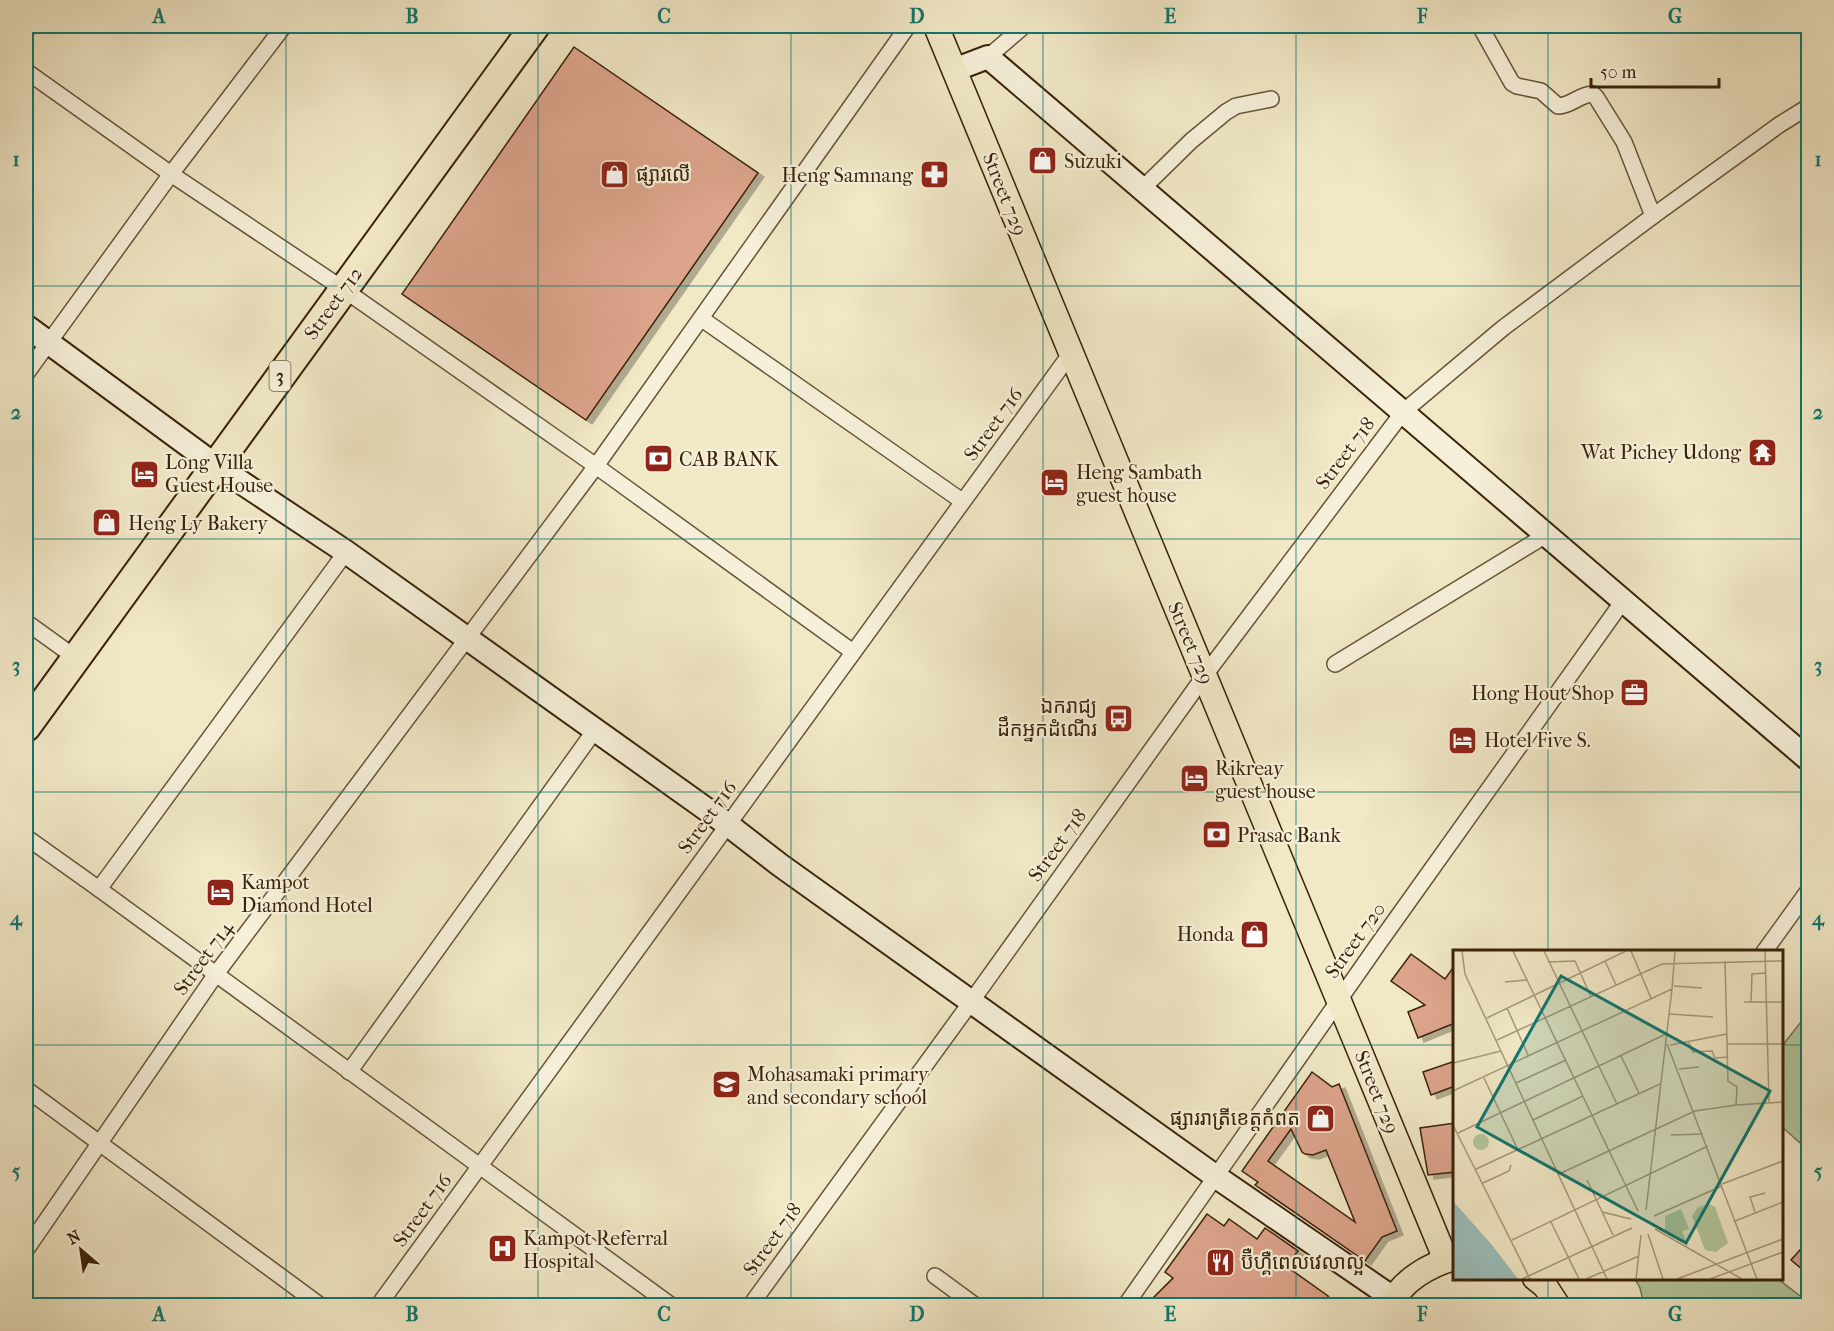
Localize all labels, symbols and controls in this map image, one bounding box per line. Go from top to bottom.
text: A [151,5,167,28]
text: B [405,5,419,28]
text: C [657,5,671,28]
text: D [909,5,925,28]
text: E [1164,5,1176,28]
text: F [1416,5,1428,28]
text: G [1668,5,1682,28]
scale bar [1591,51,1718,89]
text: 50 m [1600,62,1637,83]
shop icon: Suzuki [1027,145,1059,177]
text: 1 [12,148,20,171]
text: 1 [1814,148,1822,171]
street label: Street 729 [977,149,1032,239]
place label: Suzuki [1064,150,1122,173]
shop icon: ផ្សារលើ [599,158,631,190]
pharmacy icon: Heng Samnang [918,159,950,191]
place label: ផ្សារលើ [636,163,690,186]
place label: Heng Samnang [782,164,913,187]
street label: Street 712 [299,262,367,344]
road number: 3 [270,361,290,391]
street label: Street 716 [959,383,1028,465]
text: 2 [11,401,21,424]
text: 2 [1813,401,1823,424]
street label: Street 718 [1311,413,1380,494]
temple icon: Wat Pichey Udong [1746,436,1778,468]
place label: Wat Pichey Udong [1580,441,1741,464]
bank icon: CAB BANK [642,443,674,475]
place label: CAB BANK [679,448,780,471]
place label: Long Villa Guest House [165,451,273,497]
hotel icon: Long Villa Guest House [128,458,160,490]
place label: Heng Sambath guest house [1076,461,1203,507]
hotel icon: Heng Sambath guest house [1039,467,1071,499]
shop icon: Heng Ly Bakery [91,507,123,539]
place label: Heng Ly Bakery [128,512,269,535]
street label: Street 729 [1163,598,1218,688]
text: 3 [12,654,20,677]
text: 3 [1814,654,1822,677]
office icon: Hong Hout Shop [1619,677,1651,709]
place label: Hong Hout Shop [1471,682,1614,705]
place label: ឯករាជ្យ ដឹកអ្នកដំណើរ [997,695,1097,742]
bus stop icon: ឯករាជ្យ ដឹកអ្នកដំណើរ [1102,702,1134,734]
hotel icon: Hotel Five S. [1447,724,1479,756]
place label: Hotel Five S. [1484,729,1591,752]
place label: Rikreay guest house [1215,757,1316,803]
hotel icon: Rikreay guest house [1178,763,1210,795]
street label: Street 716 [673,776,742,858]
street label: Street 718 [1023,805,1091,886]
bank icon: Prasac Bank [1200,819,1232,851]
place label: Prasac Bank [1237,824,1341,847]
place label: Kampot Diamond Hotel [241,871,373,917]
hotel icon: Kampot Diamond Hotel [204,877,236,909]
street label: Street 720 [1320,898,1391,983]
text: 4 [9,907,23,931]
text: 4 [1811,907,1825,931]
street label: Street 714 [169,916,239,1000]
shop icon: Honda [1239,918,1271,950]
place label: Honda [1177,923,1235,946]
inset map [1453,950,1783,1280]
street label: Street 729 [1349,1047,1404,1137]
place label: Mohasamaki primary and secondary school [747,1063,930,1109]
school or university icon: Mohasamaki primary and secondary school [710,1069,742,1101]
shop icon: ផ្សាររាត្រីខេត្តកំពត [1305,1102,1337,1134]
place label: ផ្សាររាត្រីខេត្តកំពត [1170,1107,1300,1131]
text: 5 [12,1160,21,1183]
text: 5 [1814,1160,1823,1183]
street label: Street 716 [388,1169,457,1251]
street label: Street 718 [738,1199,806,1280]
north arrow [51,1220,111,1280]
text: N [64,1226,85,1249]
place label: Kampot Referral Hospital [523,1227,669,1273]
hospital icon: Kampot Referral Hospital [486,1233,518,1265]
restaurant icon: ប៊ឺហ្គឺពេលវេលាល្អ [1204,1246,1236,1278]
place label: ប៊ឺហ្គឺពេលវេលាល្អ [1241,1247,1364,1275]
text: A [151,1303,167,1326]
text: B [405,1303,419,1326]
text: C [657,1303,671,1326]
text: D [909,1303,925,1326]
text: E [1164,1303,1176,1326]
text: F [1416,1303,1428,1326]
text: G [1668,1303,1682,1326]

